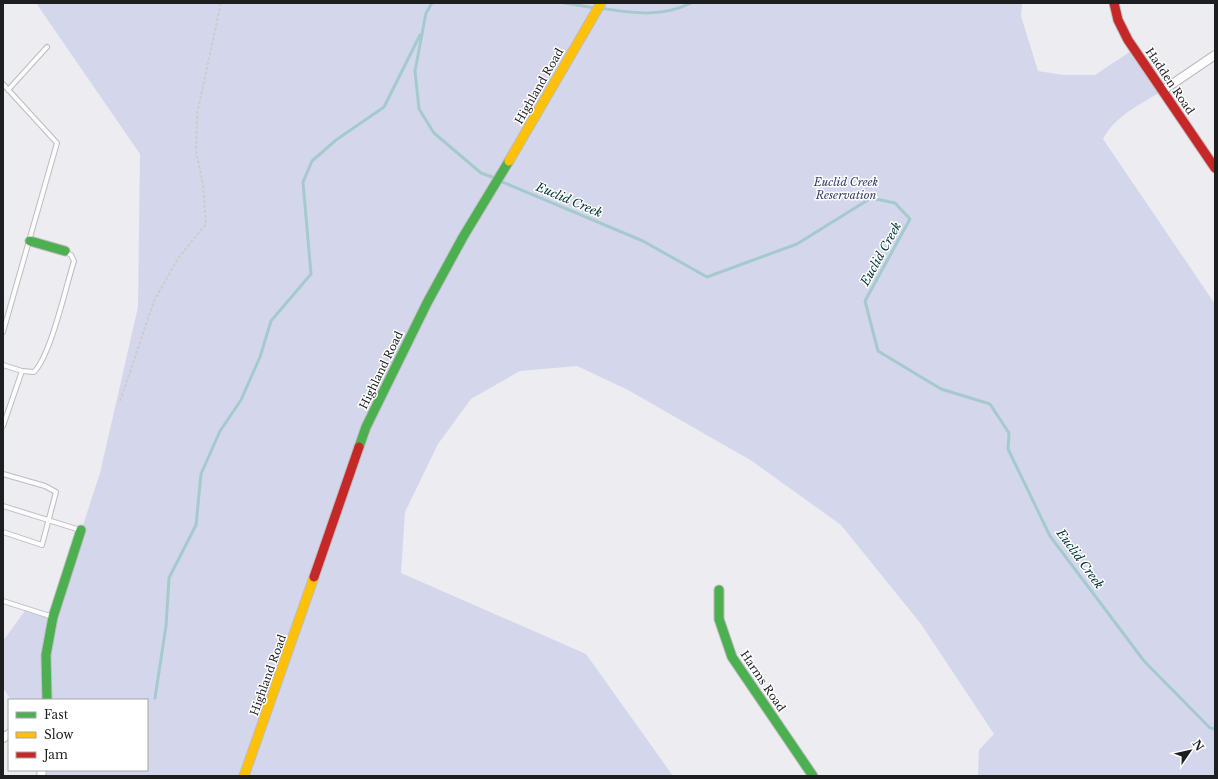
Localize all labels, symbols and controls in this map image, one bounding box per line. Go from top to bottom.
street label: Highland Road [512,45,567,126]
street label: Hadden Road [1143,45,1198,117]
park label: Euclid Creek Reservation [813,175,879,202]
water label: Euclid Creek [533,178,605,220]
water label: Euclid Creek [856,219,904,289]
street label: Highland Road [356,328,406,411]
water label: Euclid Creek [1053,525,1107,592]
street label: Highland Road [247,632,289,717]
street label: Harms Road [737,648,789,715]
legend [8,699,148,771]
text: Fast [44,707,69,722]
text: Slow [44,727,74,742]
north arrow [1170,731,1210,771]
text: N [1190,737,1207,754]
text: Jam [42,747,68,762]

